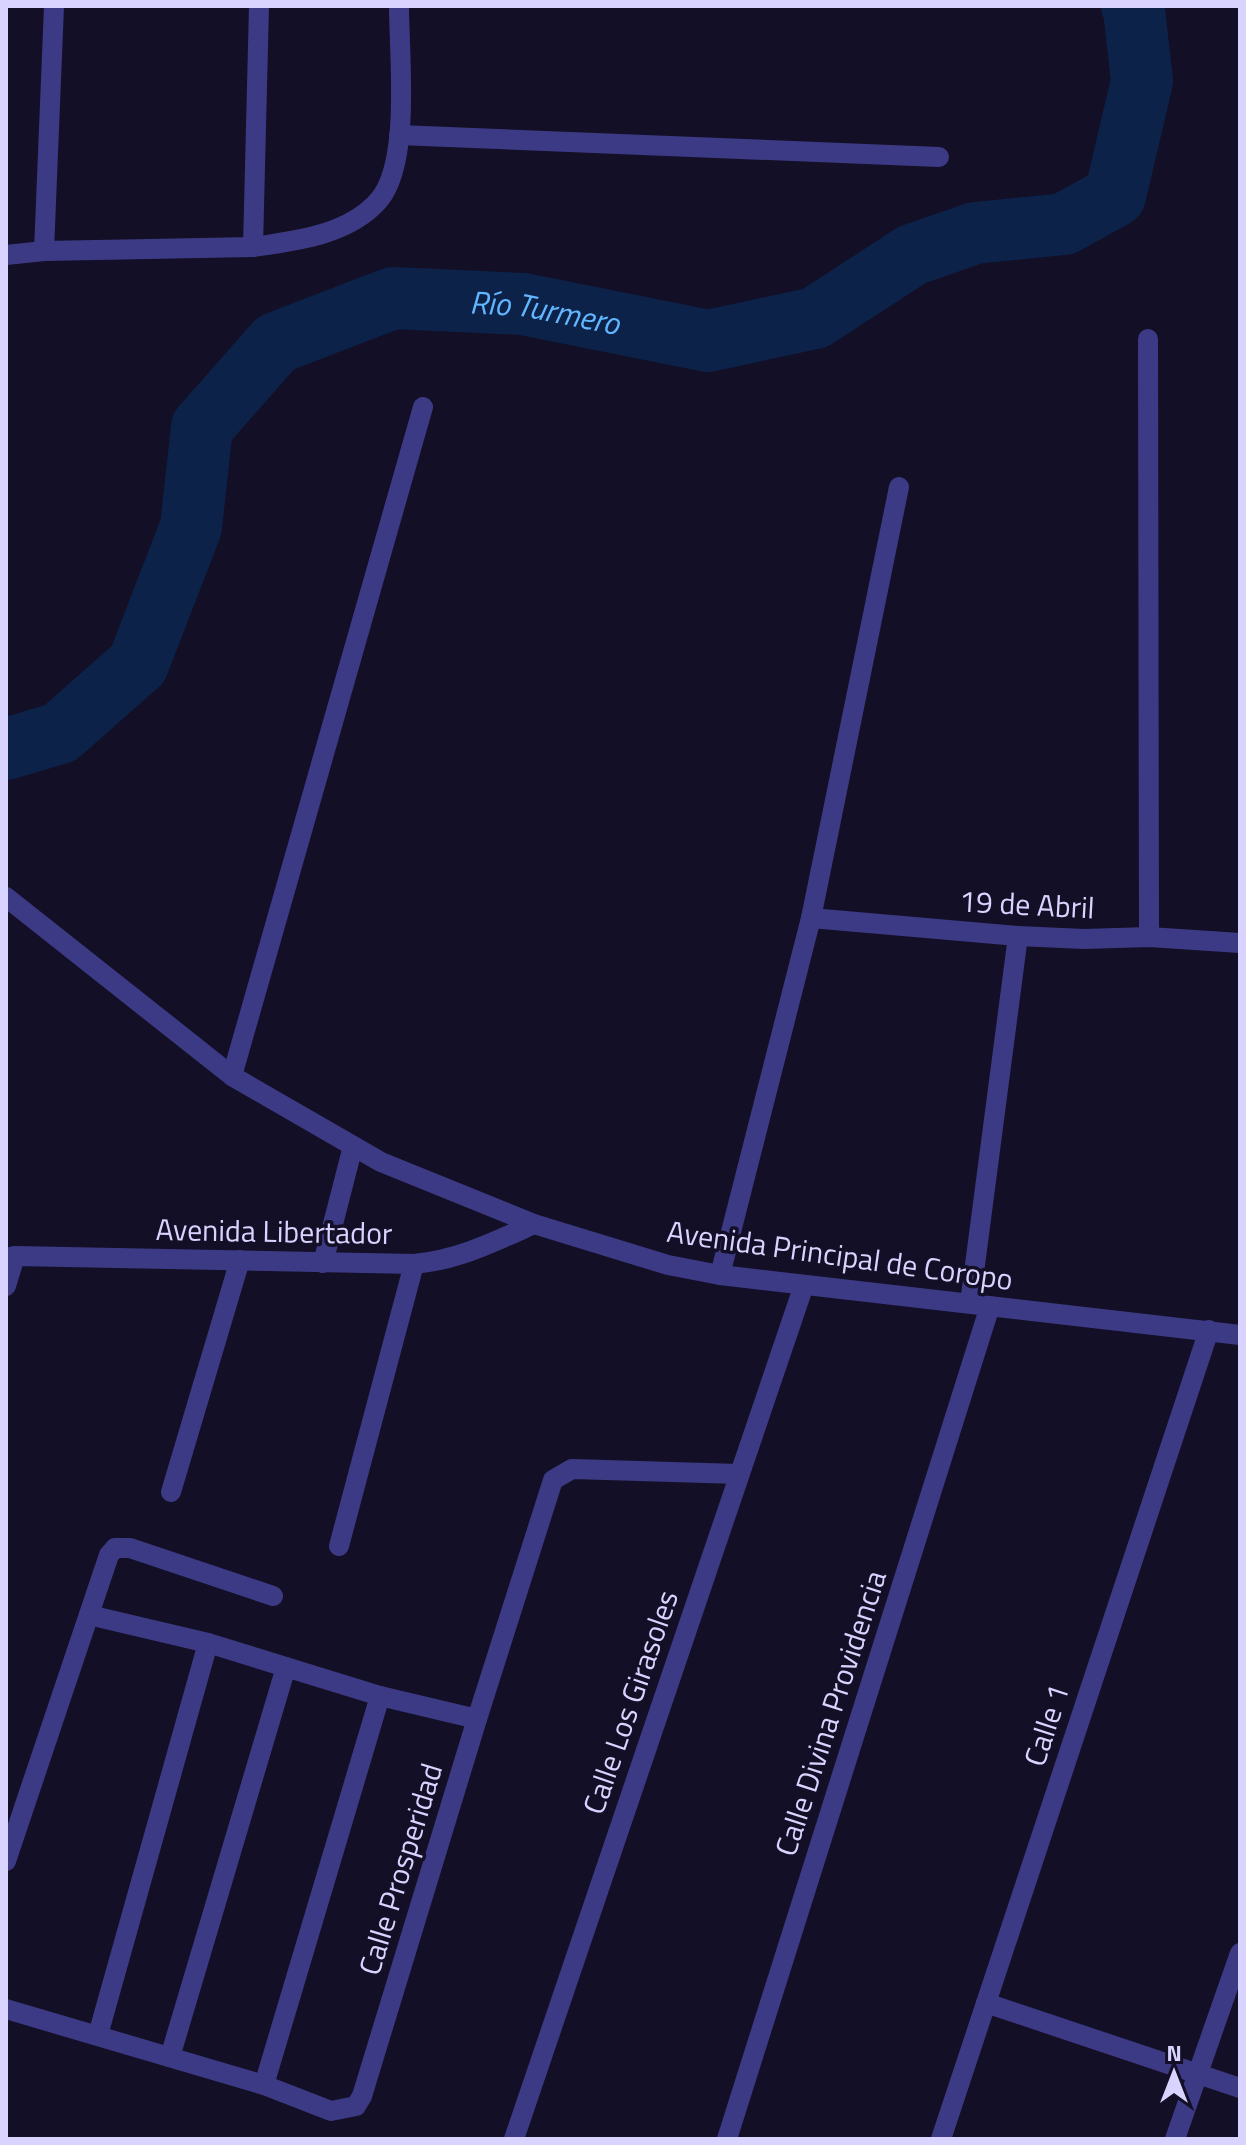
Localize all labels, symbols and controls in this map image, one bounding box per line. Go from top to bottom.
water label: Río Turmero [469,278,625,347]
street label: 19 de Abril [958,877,1096,931]
street label: Avenida Libertador [155,1206,393,1256]
street label: Avenida Principal de Coropo [664,1208,1016,1302]
street label: Calle Divina Providencia [762,1564,898,1862]
street label: Calle Los Girasoles [570,1584,690,1820]
street label: Calle 1 [1011,1678,1081,1772]
street label: Calle Prosperidad [346,1757,454,1981]
north arrow [1134,2033,1214,2113]
text: N [1166,2036,1182,2070]

